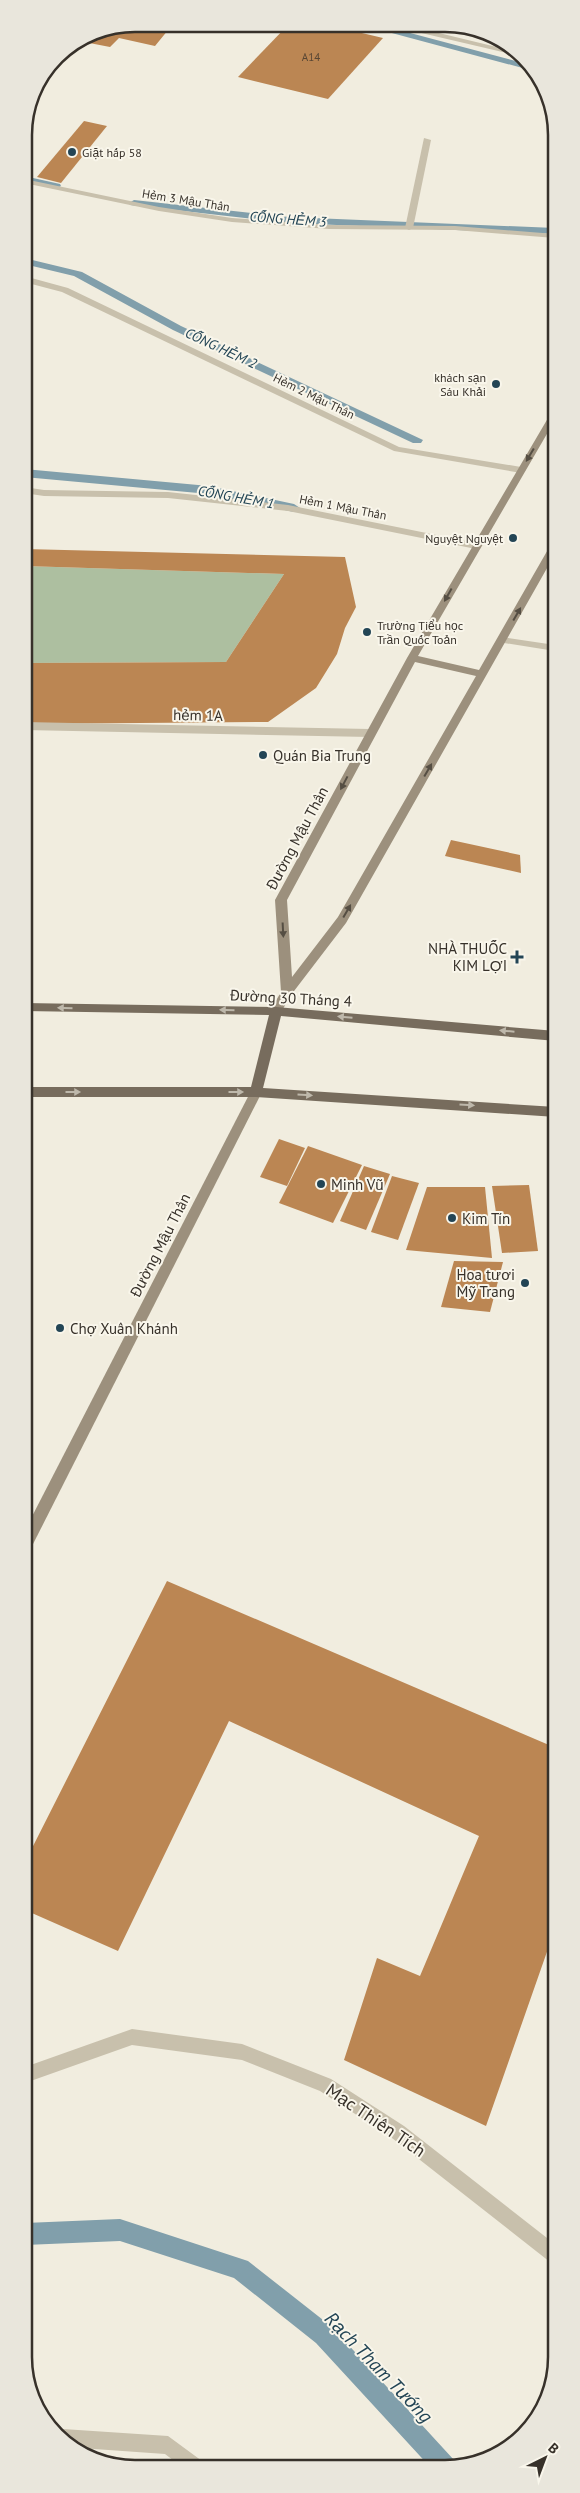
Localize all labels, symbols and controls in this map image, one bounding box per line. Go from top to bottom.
house number: A14 [302,50,320,64]
place label: Giặt hấp 58 [82,145,142,160]
marker: Giặt hấp 58 [66,146,78,158]
street label: Hẻm 3 Mậu Thân [141,186,231,214]
water label: CỐNG HẺM 3 [249,207,328,231]
water label: CỐNG HẺM 2 [182,324,260,373]
street label: Hẻm 2 Mậu Thân [271,370,357,422]
place label: khách sạn Sáu Khải [434,370,486,399]
marker: khách sạn Sáu Khải [490,378,502,390]
one-way arrow [526,448,535,461]
water label: CỐNG HẺM 1 [196,481,276,513]
street label: Hẻm 1 Mậu Thân [298,491,388,523]
place label: Nguyệt Nguyệt [425,531,503,546]
marker: Nguyệt Nguyệt [507,532,519,544]
one-way arrow [444,587,452,602]
one-way arrow [512,607,521,620]
place label: Trường Tiểu học Trần Quốc Toản [377,618,464,647]
marker: Trường Tiểu học Trần Quốc Toản [361,626,373,638]
street label: hẻm 1A [173,705,223,725]
place label: Quán Bia Trung [273,746,371,765]
marker: Quán Bia Trung [257,749,269,761]
one-way arrow [423,763,432,777]
one-way arrow [340,775,348,790]
street label: Đường Mậu Thân [261,783,332,894]
one-way arrow [343,905,352,918]
one-way arrow [280,922,288,938]
place label: NHÀ THUỐC KIM LỢI [428,939,507,975]
marker: NHÀ THUỐC KIM LỢI [511,951,523,963]
street label: Đường 30 Tháng 4 [228,985,353,1011]
one-way arrow [56,1004,72,1012]
one-way arrow [219,1006,235,1014]
one-way arrow [337,1013,353,1021]
one-way arrow [499,1027,515,1035]
one-way arrow [65,1088,81,1096]
one-way arrow [228,1088,244,1096]
one-way arrow [297,1091,313,1099]
one-way arrow [459,1101,475,1109]
place label: Minh Vũ [331,1175,384,1194]
marker: Minh Vũ [315,1178,327,1190]
street label: Đường Mậu Thân [125,1190,194,1301]
place label: Kim Tín [462,1209,510,1228]
marker: Kim Tín [446,1212,458,1224]
place label: Hoa tươi Mỹ Trang [456,1265,515,1301]
marker: Hoa tươi Mỹ Trang [519,1277,531,1289]
place label: Chợ Xuân Khánh [70,1319,178,1338]
marker: Chợ Xuân Khánh [54,1322,66,1334]
street label: Mạc Thiên Tích [322,2078,430,2162]
water label: Rạch Tham Tướng [320,2306,438,2428]
north arrow [520,2433,570,2483]
text: B [545,2439,563,2458]

